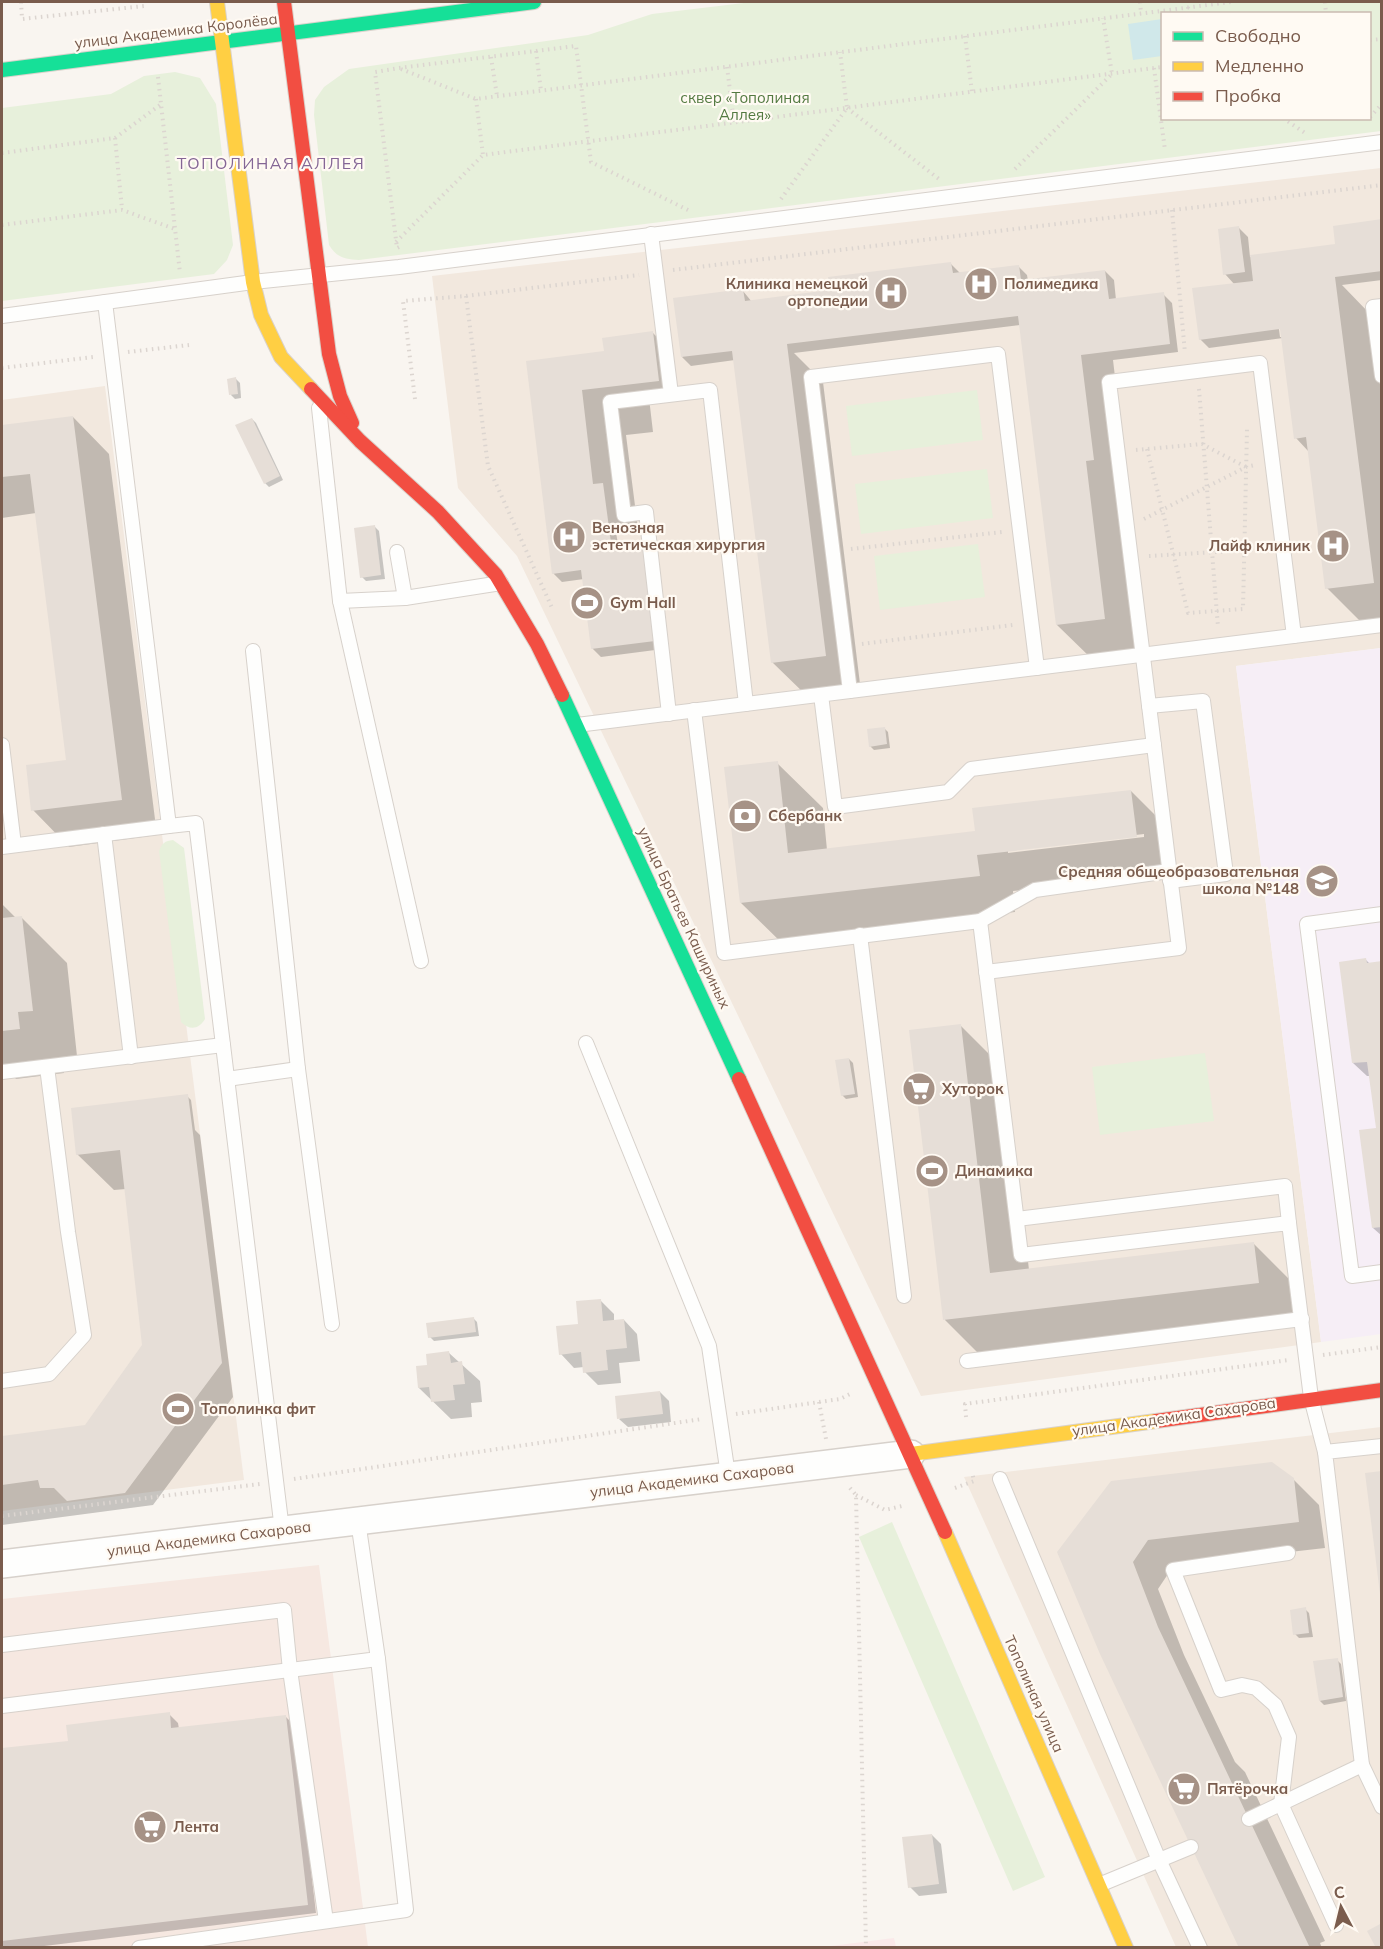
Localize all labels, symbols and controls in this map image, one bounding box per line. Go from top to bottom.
street label: улица Академика Королёва [73,9,278,52]
legend [1161,12,1371,120]
text: Свободно [1215,24,1301,47]
text: Медленно [1215,54,1304,77]
text: Пробка [1215,84,1281,107]
park label: сквер «Тополиная Аллея» [680,88,810,124]
district label: ТОПОЛИНАЯ АЛЛЕЯ [177,153,365,173]
hospital icon: Полимедика [963,266,999,302]
place label: Клиника немецкой ортопедии [726,274,868,310]
place label: Полимедика [1004,274,1099,293]
hospital icon: Клиника немецкой ортопедии [873,275,909,311]
place label: Венозная эстетическая хирургия [592,518,765,554]
hospital icon: Венозная эстетическая хирургия [551,519,587,555]
hospital icon: Лайф клиник [1315,528,1351,564]
place label: Лайф клиник [1209,536,1310,555]
sports icon: Gym Hall [569,585,605,621]
place label: Gym Hall [610,593,676,612]
bank icon: Сбербанк [727,798,763,834]
place label: Сбербанк [768,806,842,825]
street label: улица Братьев Кашириных [634,824,735,1012]
place label: Средняя общеобразовательная школа №148 [1058,862,1299,898]
school or university icon: Средняя общеобразовательная школа №148 [1304,863,1340,899]
supermarket icon: Хуторок [901,1071,937,1107]
place label: Хуторок [941,1079,1004,1098]
sports icon: Динамика [914,1153,950,1189]
place label: Динамика [955,1161,1033,1180]
sports icon: Тополинка фит [160,1391,196,1427]
street label: улица Академика Сахарова [1071,1393,1277,1440]
place label: Тополинка фит [201,1399,316,1418]
street label: улица Академика Сахарова [589,1458,795,1501]
street label: улица Академика Сахарова [106,1517,312,1560]
street label: Тополиная улица [1000,1632,1069,1755]
supermarket icon: Пятёрочка [1166,1771,1202,1807]
place label: Пятёрочка [1207,1779,1288,1798]
supermarket icon: Лента [132,1809,168,1845]
place label: Лента [173,1817,219,1836]
north arrow [1311,1877,1371,1937]
text: С [1333,1882,1346,1903]

